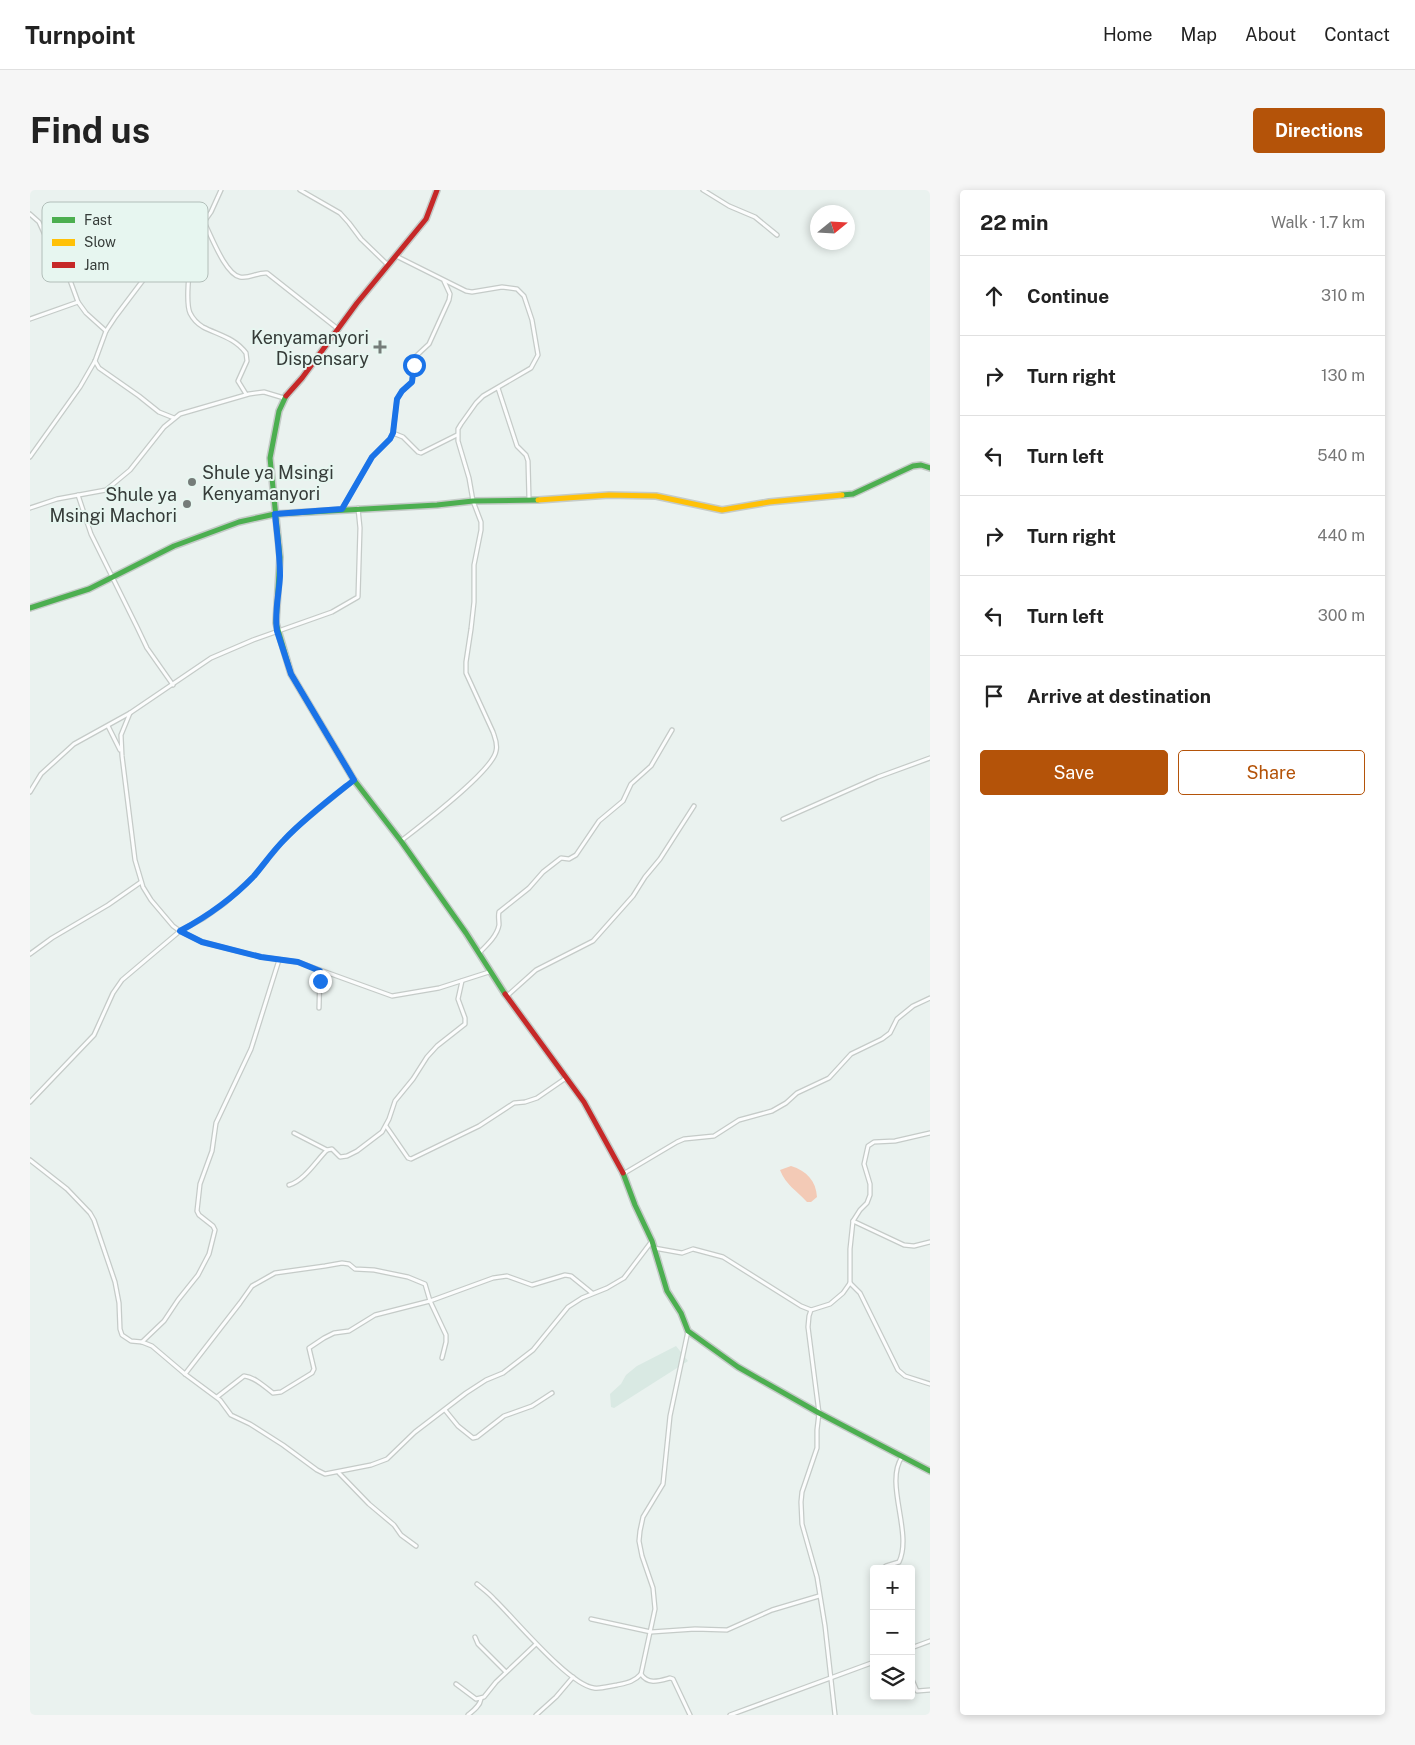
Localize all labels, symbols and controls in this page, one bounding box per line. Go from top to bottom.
text: Turnpoint [25,21,135,49]
text: Home [1103,24,1153,45]
text: Map [1181,24,1217,45]
text: About [1245,24,1296,45]
text: Contact [1324,24,1390,45]
button: Directions [1253,108,1385,153]
text: Find us [30,110,150,151]
legend [42,202,208,282]
north arrow [810,205,855,250]
text: 22 min [980,210,1048,235]
text: Fast [84,212,112,228]
text: Walk · 1.7 km [1271,213,1365,232]
text: Slow [84,234,116,250]
text: Jam [84,257,109,273]
icon: ahead [980,282,1008,310]
text: Continue [1027,285,1109,307]
text: 310 m [1321,286,1365,305]
place label: Kenyamanyori Dispensary [251,327,369,369]
marker: Kenyamanyori Dispensary [373,340,387,354]
route start [403,354,426,377]
icon: right [980,362,1008,390]
text: Turn right [1027,365,1116,387]
text: 130 m [1321,366,1365,385]
icon: left [980,442,1008,470]
text: Turn left [1027,445,1104,467]
text: 540 m [1317,446,1365,465]
place label: Shule ya Msingi Kenyamanyori [202,462,334,504]
marker: Shule ya Msingi Kenyamanyori [186,476,198,488]
place label: Shule ya Msingi Machori [49,484,177,526]
marker: Shule ya Msingi Machori [181,498,193,510]
icon: right [980,522,1008,550]
text: Turn right [1027,525,1116,547]
text: 440 m [1317,526,1365,545]
icon: left [980,602,1008,630]
text: Turn left [1027,605,1104,627]
text: 300 m [1318,606,1365,625]
icon: arrive [980,682,1008,710]
text: Arrive at destination [1027,685,1211,707]
button: Save [980,750,1168,795]
button: Share [1178,750,1365,795]
route end [309,970,332,993]
map controls [870,1565,915,1700]
button: + [870,1565,915,1610]
button: − [870,1610,915,1655]
button: layers [870,1655,915,1700]

